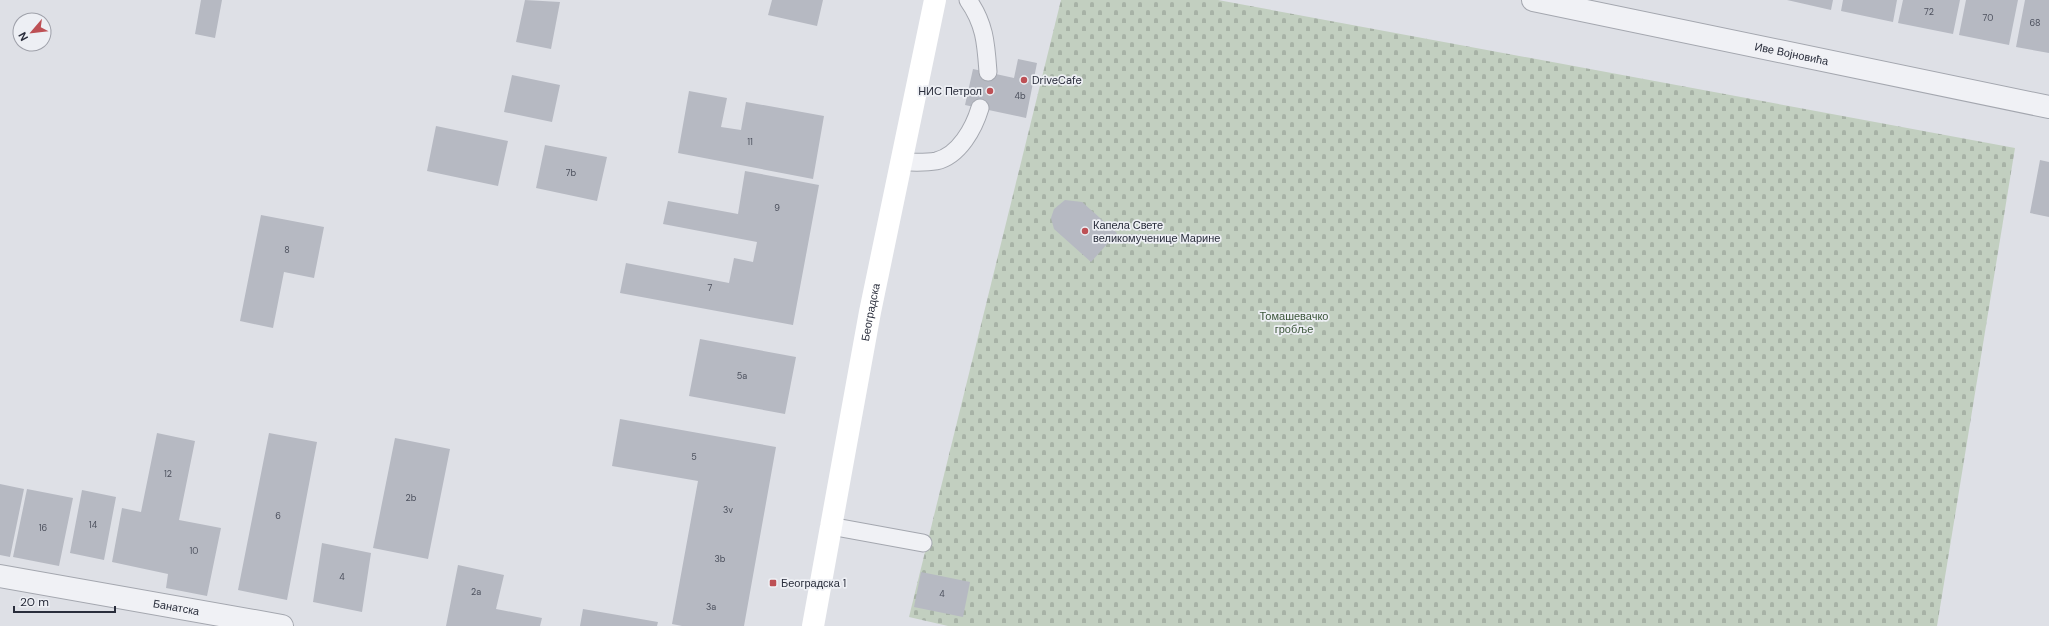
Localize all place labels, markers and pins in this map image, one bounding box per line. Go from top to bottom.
place label: DriveCafe [1032,73,1082,87]
marker: DriveCafe [1019,75,1029,85]
place label: НИС Петрол [918,84,982,98]
marker: НИС Петрол [985,86,995,96]
place label: Капела Свете великомученице Марине [1093,218,1220,245]
marker: Капела Свете великомученице Марине [1080,226,1090,236]
place label: Београдска 1 [781,576,846,590]
marker: Београдска 1 [768,578,778,588]

